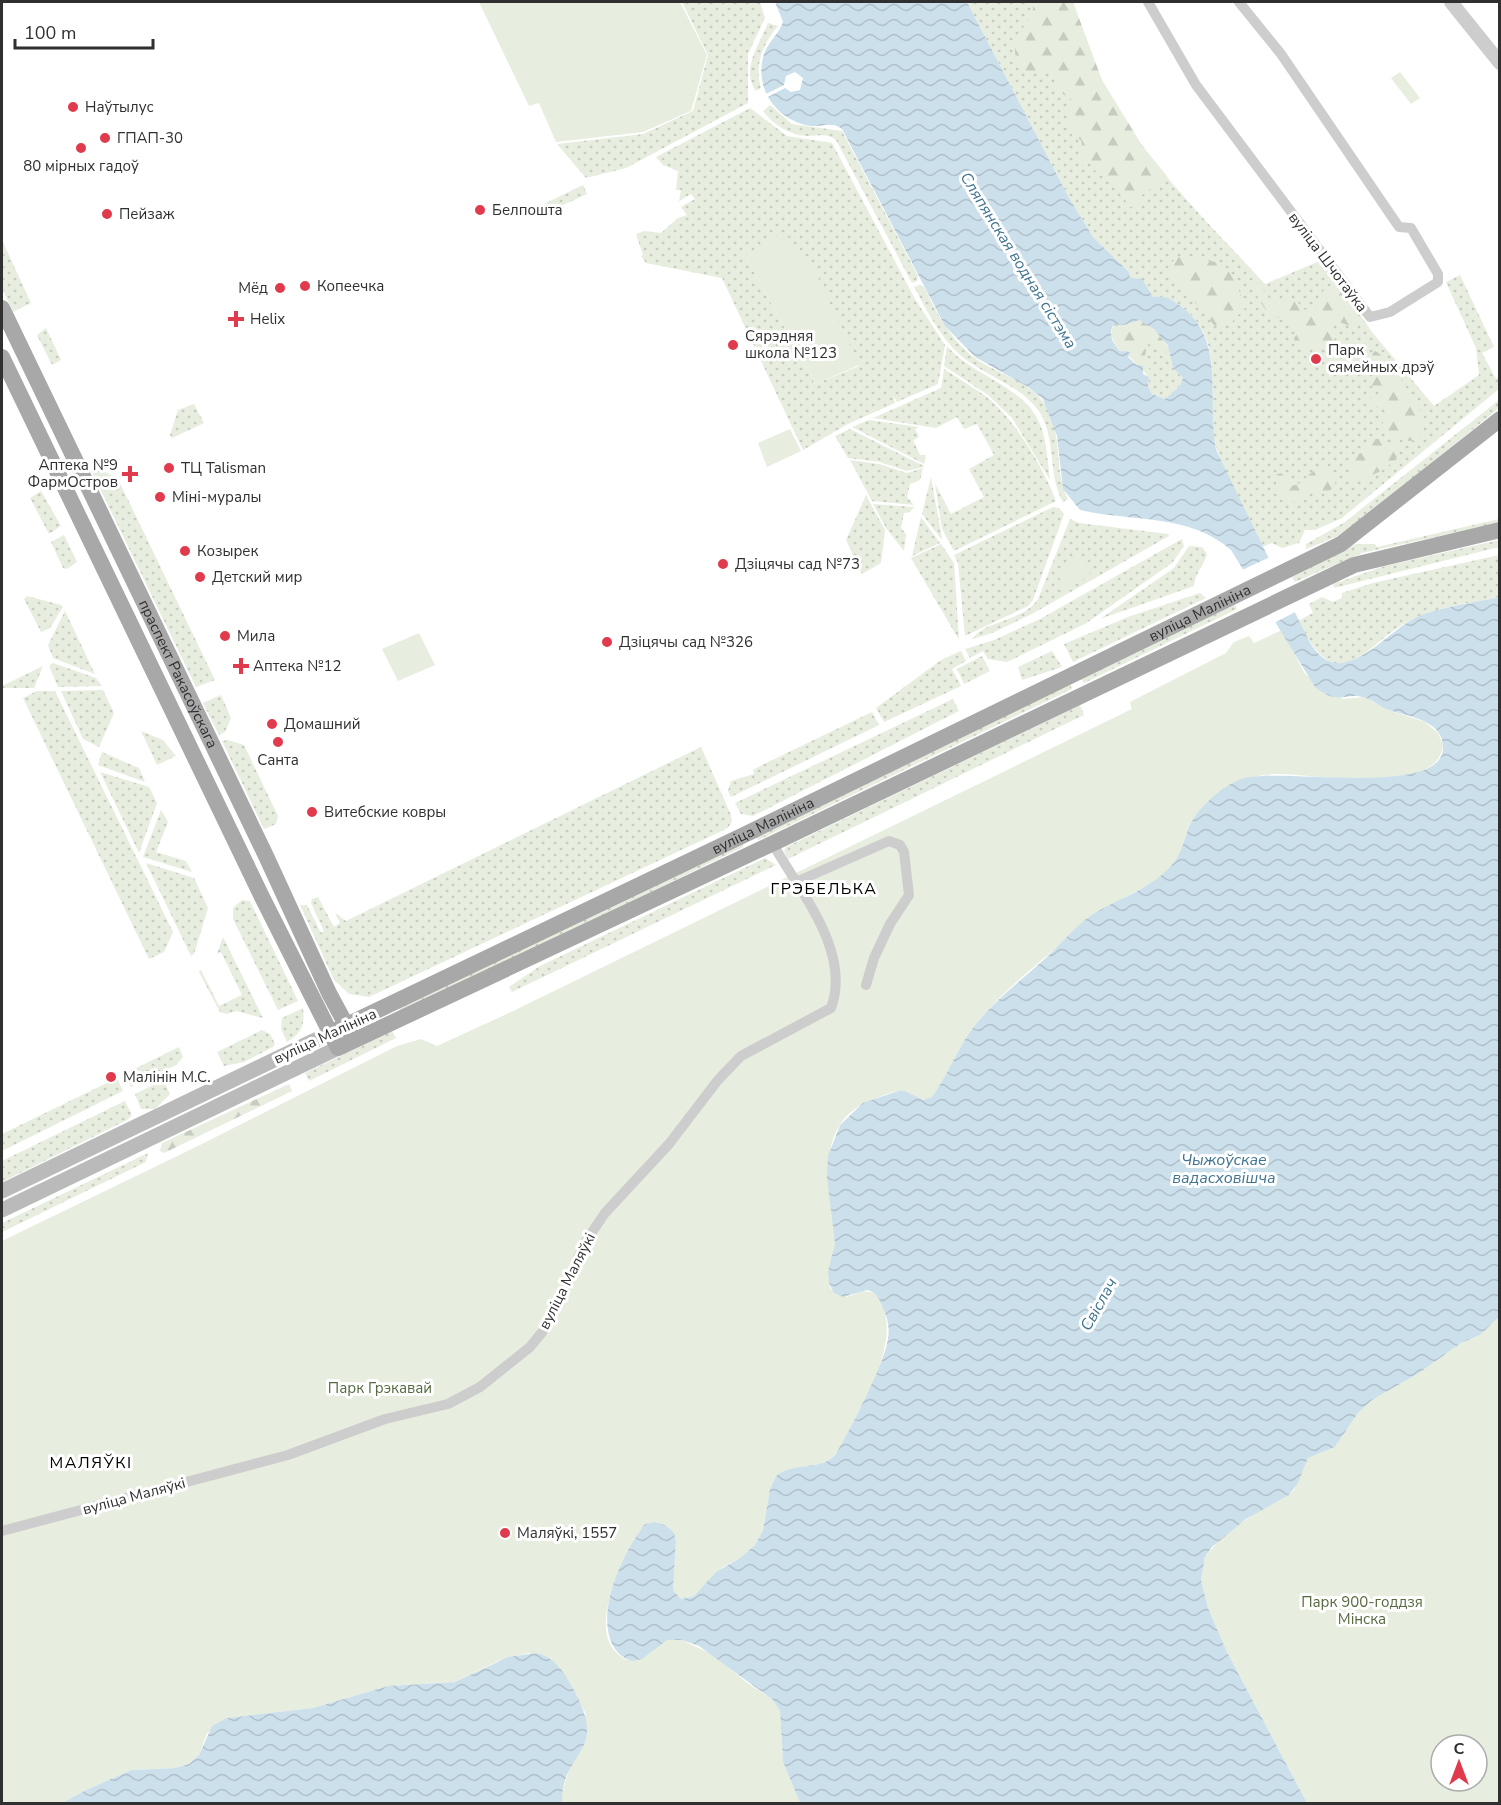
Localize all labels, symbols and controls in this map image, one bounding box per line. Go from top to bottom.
scale bar [15,12,153,50]
text: 100 m [24,21,76,45]
place label: Наўтылус [85,97,154,117]
marker: Наўтылус [66,100,80,114]
place label: ГПАП-30 [117,128,183,148]
marker: ГПАП-30 [98,131,112,145]
marker: 80 мірных гадоў [74,141,88,155]
place label: 80 мірных гадоў [23,156,139,176]
water label: Сляпянская водная сістэма [955,168,1082,353]
place label: Белпошта [492,200,563,220]
marker: Белпошта [473,203,487,217]
place label: Пейзаж [119,204,175,224]
marker: Пейзаж [100,207,114,221]
street label: вуліца Шчотаўка [1284,208,1372,316]
place label: Копеечка [317,276,384,296]
place label: Мёд [238,278,268,298]
marker: Копеечка [298,279,312,293]
marker: Мёд [273,281,287,295]
place label: Helix [250,309,285,329]
marker: Helix [227,310,245,328]
place label: Сярэдняя школа №123 [745,326,837,363]
marker: Сярэдняя школа №123 [726,338,740,352]
place label: Парк сямейных дрэў [1328,340,1435,377]
marker: Парк сямейных дрэў [1309,352,1323,366]
place label: Аптека №9 ФармОстров [28,455,118,492]
place label: ТЦ Talisman [181,458,266,478]
marker: ТЦ Talisman [162,461,176,475]
marker: Аптека №9 ФармОстров [123,467,137,481]
place label: Міні-муралы [172,487,262,507]
marker: Міні-муралы [153,490,167,504]
place label: Козырек [197,541,258,561]
marker: Козырек [178,544,192,558]
place label: Дзіцячы сад №73 [735,554,860,574]
marker: Дзіцячы сад №73 [716,557,730,571]
place label: Детский мир [212,567,302,587]
marker: Детский мир [193,570,207,584]
street label: вуліца Малініна [1145,579,1254,646]
street label: праспект Ракасоўскага [134,596,223,751]
place label: Мила [237,626,275,646]
marker: Мила [218,629,232,643]
place label: Дзіцячы сад №326 [619,632,753,652]
marker: Дзіцячы сад №326 [600,635,614,649]
place label: Аптека №12 [253,656,341,676]
marker: Аптека №12 [234,659,248,673]
place label: Домашний [284,714,360,734]
marker: Домашний [265,717,279,731]
marker: Санта [271,735,285,749]
place label: Санта [257,750,299,770]
street label: вуліца Малініна [708,792,817,859]
place label: Витебские ковры [324,802,446,822]
marker: Витебские ковры [305,805,319,819]
district label: ГРЭБЕЛЬКА [770,878,878,900]
street label: вуліца Малініна [270,1003,380,1069]
place label: Малінін М.С. [123,1067,211,1087]
marker: Малінін М.С. [104,1070,118,1084]
water label: Чыжоўскае вадасховішча [1172,1149,1276,1189]
street label: вуліца Маляўкі [534,1229,600,1333]
water label: Свіслач [1075,1274,1123,1335]
park label: Парк Грэкавай [328,1378,432,1398]
district label: МАЛЯЎКІ [49,1452,133,1474]
street label: вуліца Маляўкі [80,1473,188,1519]
place label: Маляўкі, 1557 [517,1523,617,1543]
marker: Маляўкі, 1557 [498,1526,512,1540]
park label: Парк 900-годдзя Мінска [1301,1592,1423,1629]
north arrow [1429,1733,1489,1793]
text: С [1454,1738,1465,1760]

